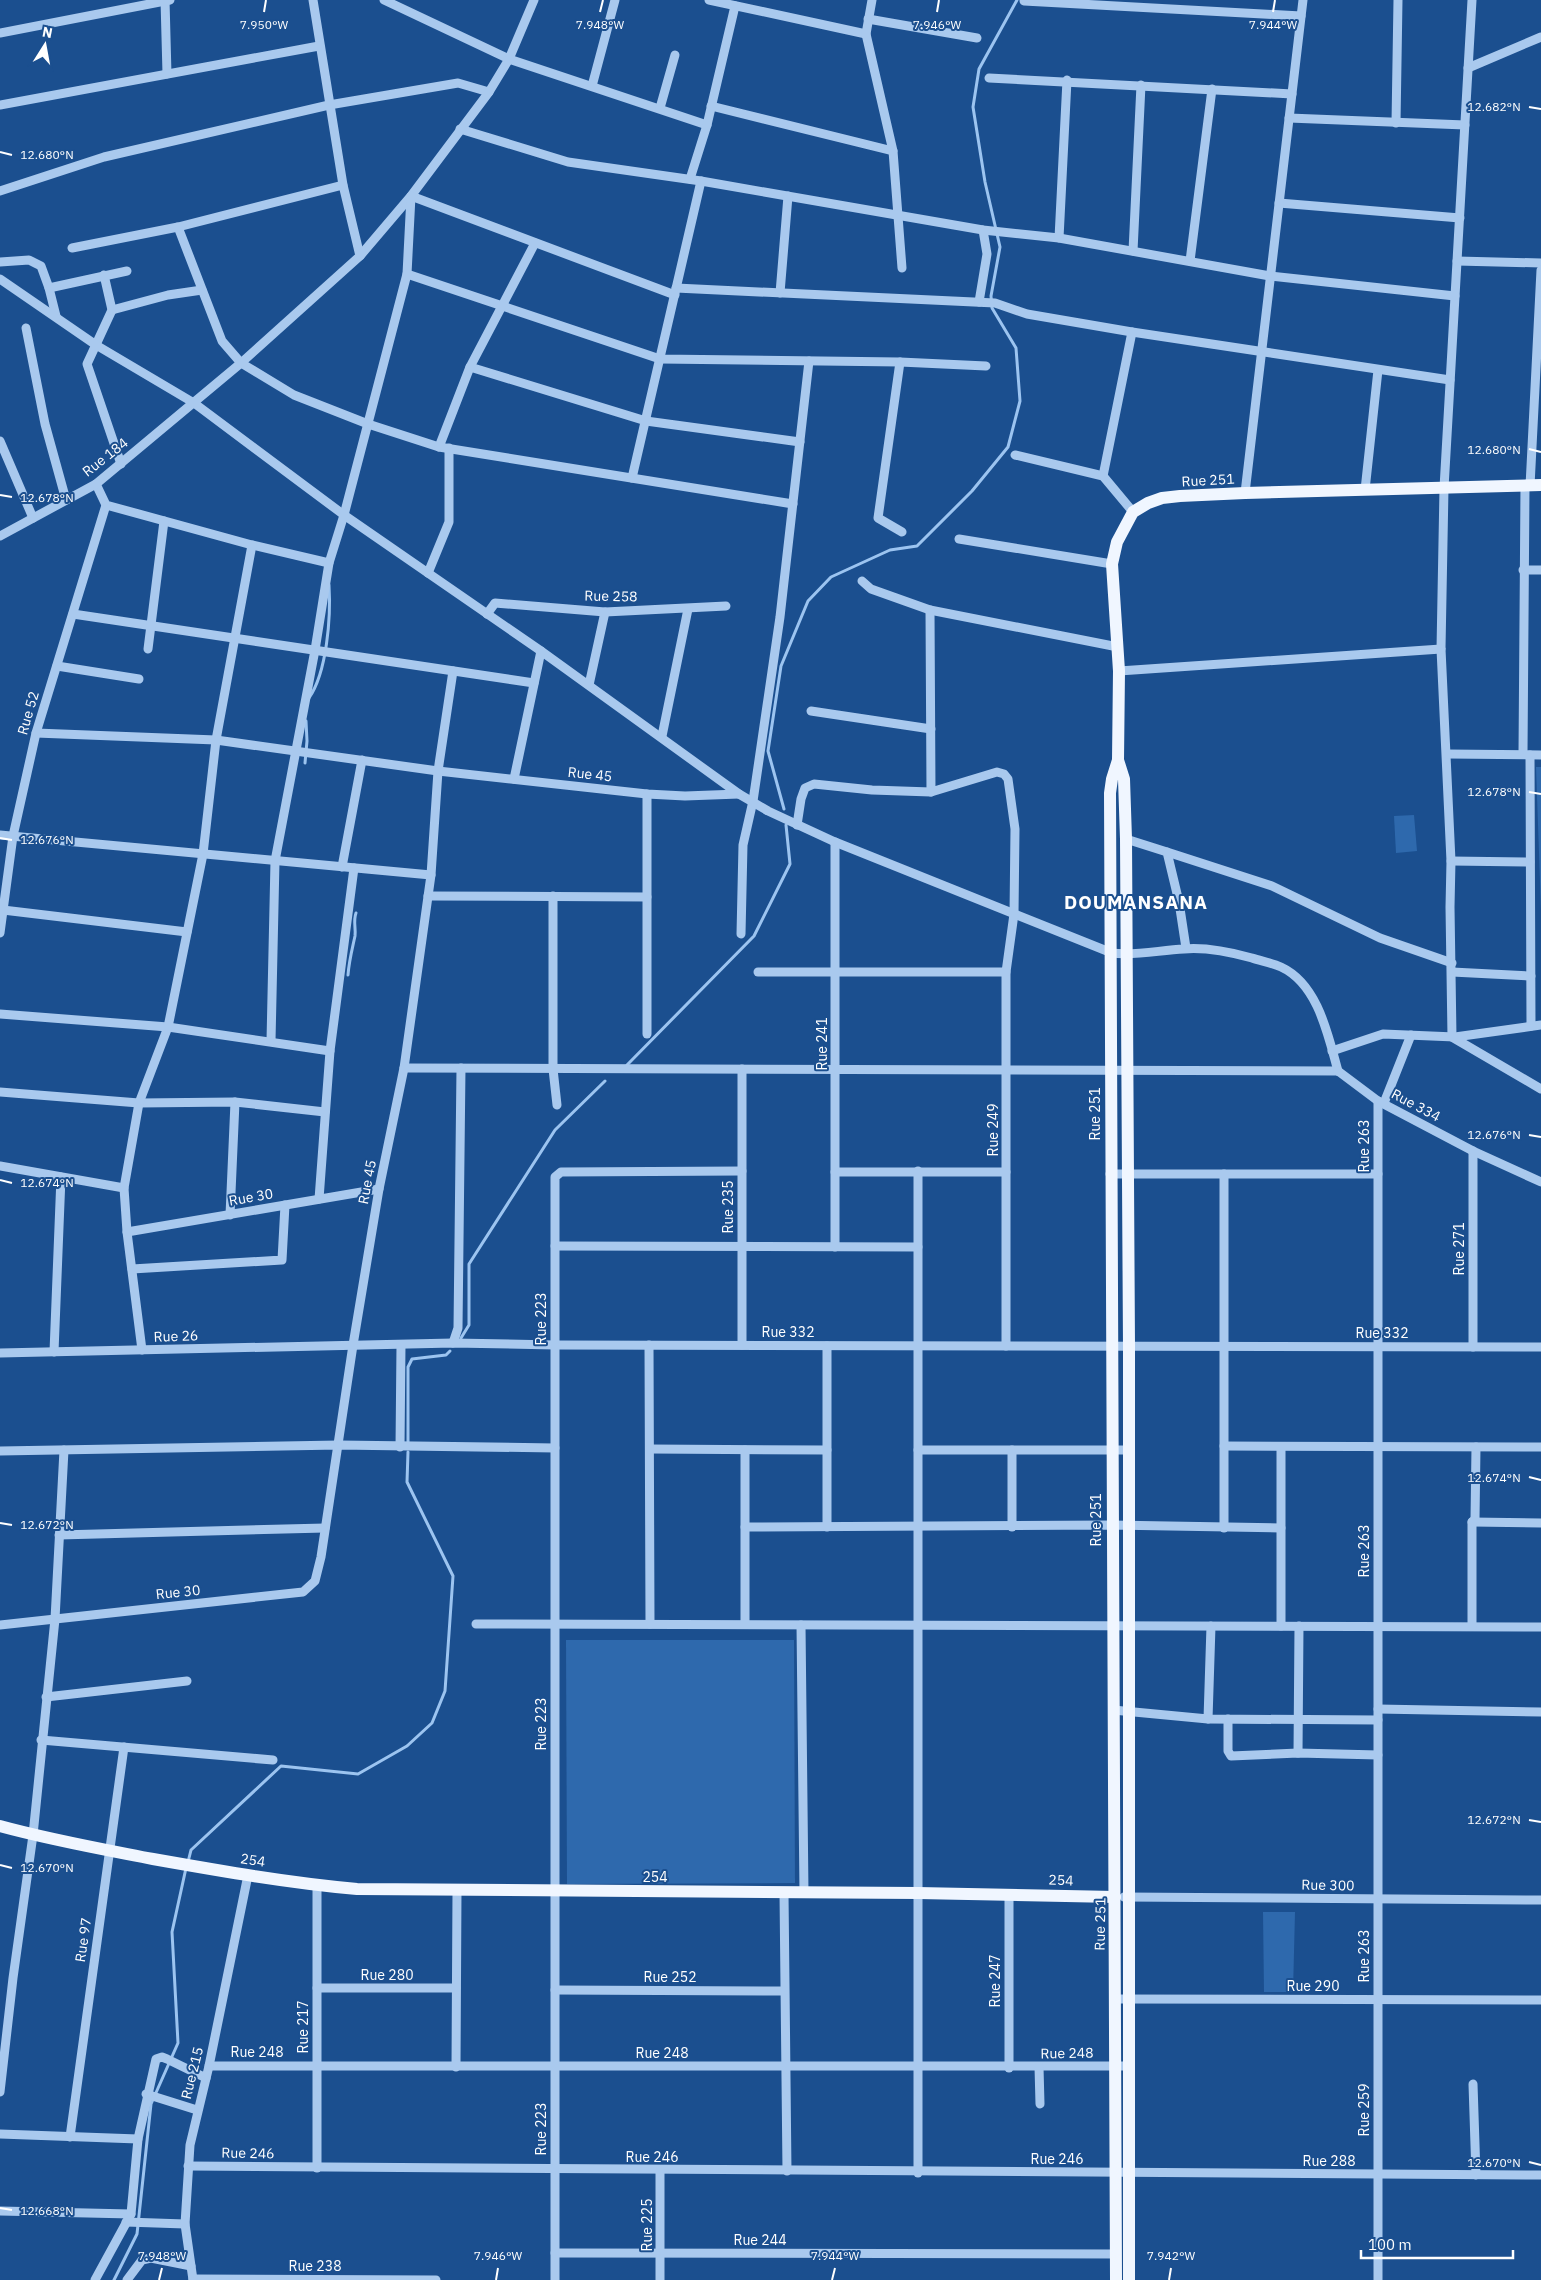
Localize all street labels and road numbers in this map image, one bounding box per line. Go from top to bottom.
street label: Rue 184 [79,434,131,480]
street label: Rue 251 [1181,470,1235,490]
street label: Rue 258 [584,587,638,605]
street label: Rue 52 [13,689,43,737]
street label: Rue 45 [567,763,613,785]
street label: Rue 241 [813,1017,831,1071]
street label: Rue 334 [1388,1085,1444,1125]
street label: Rue 251 [1086,1087,1104,1141]
street label: Rue 249 [984,1103,1002,1157]
street label: Rue 263 [1355,1119,1373,1173]
street label: Rue 45 [354,1158,380,1206]
street label: Rue 235 [719,1180,737,1234]
street label: Rue 30 [227,1184,275,1210]
street label: Rue 271 [1450,1222,1468,1276]
street label: Rue 223 [532,1292,550,1346]
street label: Rue 332 [761,1323,815,1341]
street label: Rue 332 [1355,1324,1409,1342]
street label: Rue 26 [153,1326,199,1346]
street label: Rue 251 [1087,1493,1105,1547]
street label: Rue 263 [1355,1524,1373,1578]
street label: Rue 30 [155,1581,201,1603]
street label: Rue 223 [532,1697,550,1751]
street label: 254 [239,1849,267,1871]
street label: 254 [642,1868,668,1886]
street label: 254 [1048,1871,1074,1889]
street label: Rue 300 [1301,1876,1355,1894]
street label: Rue 251 [1091,1897,1109,1951]
street label: Rue 97 [71,1917,95,1963]
street label: Rue 263 [1355,1929,1373,1983]
street label: Rue 247 [986,1954,1004,2008]
street label: Rue 280 [360,1966,414,1984]
street label: Rue 252 [643,1968,697,1986]
street label: Rue 290 [1286,1977,1340,1995]
street label: Rue 217 [294,2000,312,2054]
street label: Rue 248 [230,2043,284,2061]
street label: Rue 248 [635,2044,689,2062]
street label: Rue 248 [1040,2044,1094,2062]
street label: Rue 215 [177,2045,207,2101]
street label: Rue 259 [1355,2083,1373,2137]
street label: Rue 223 [532,2102,550,2156]
street label: Rue 246 [221,2144,275,2162]
street label: Rue 246 [625,2148,679,2166]
street label: Rue 246 [1030,2150,1084,2168]
street label: Rue 288 [1302,2152,1356,2170]
street label: Rue 225 [638,2198,656,2252]
street label: Rue 244 [733,2231,787,2249]
street label: Rue 238 [288,2257,342,2275]

